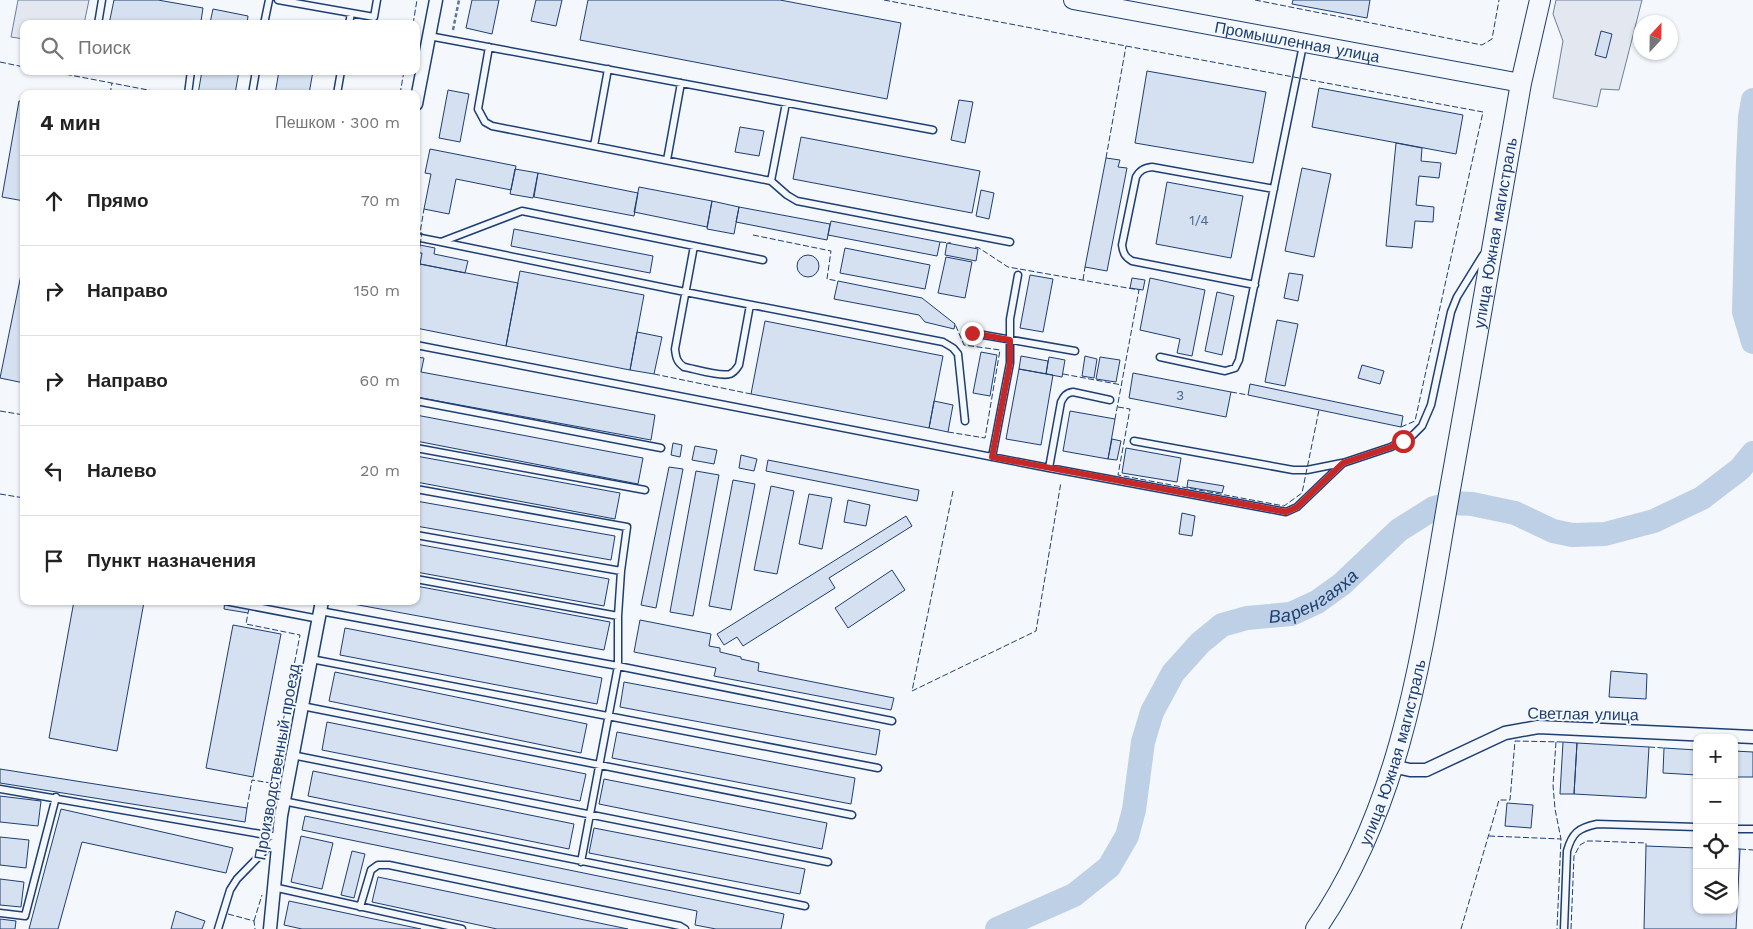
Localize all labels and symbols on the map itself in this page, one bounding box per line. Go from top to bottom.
north arrow [1633,15,1678,60]
street label: Промышленная улица [1213,17,1381,66]
street label: улица Южная магистраль [1469,136,1521,330]
house number: 1/4 [1189,212,1209,228]
route end [961,322,984,345]
house number: 3 [1176,387,1184,403]
route start [1392,430,1415,453]
water label: Варенгаяха [1268,565,1362,626]
street label: улица Южная магистраль [1355,657,1429,848]
street label: Производственный проезд [250,662,304,862]
street label: Светлая улица [1527,704,1639,724]

